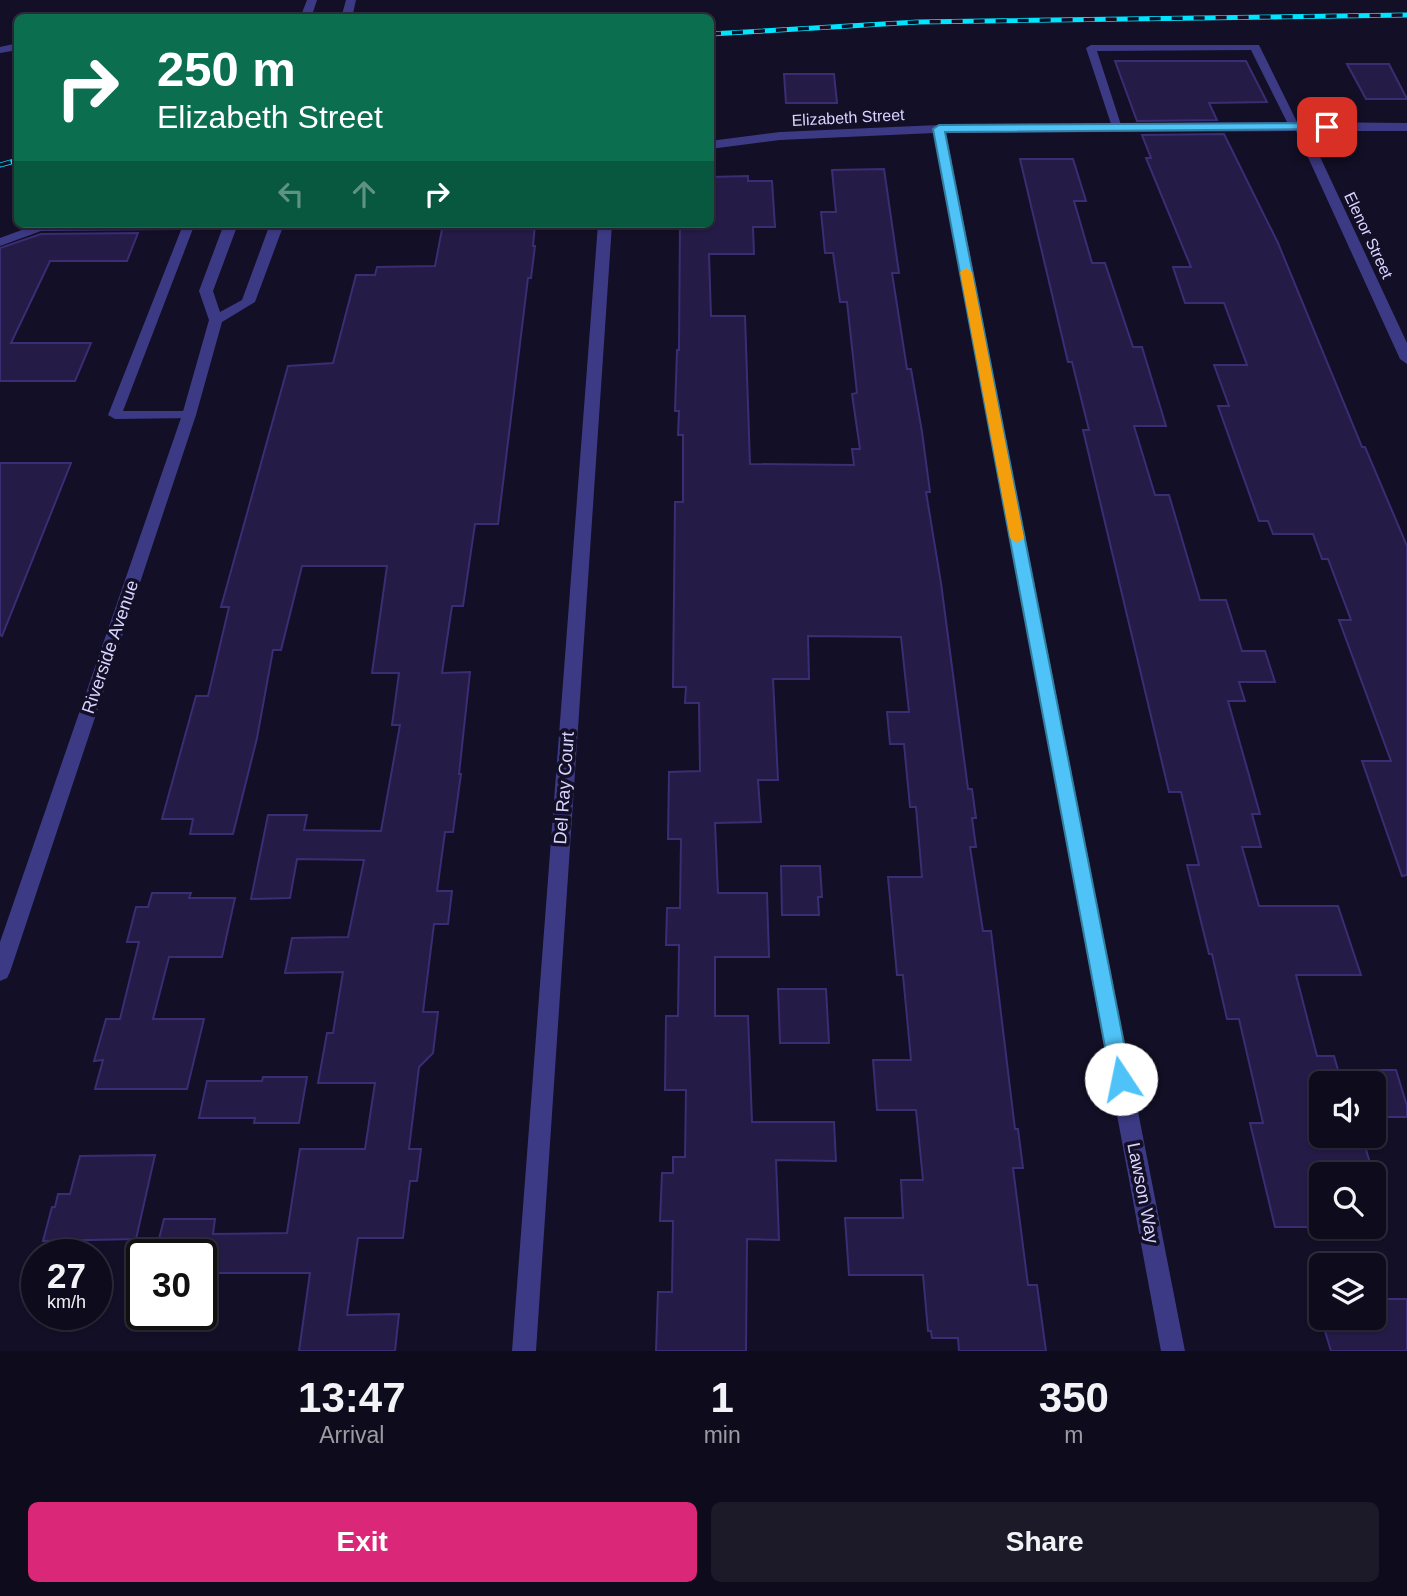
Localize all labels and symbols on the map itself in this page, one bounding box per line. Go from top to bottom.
pin [1297,97,1357,157]
street label: Elizabeth Street [791,106,905,129]
street label: Elenor Street [1341,189,1396,282]
street label: Riverside Avenue [78,578,142,716]
street label: Del Ray Court [550,731,578,845]
position arrow [1084,1042,1158,1116]
street label: Lawson Way [1123,1141,1163,1245]
speed limit sign: 30 [126,1239,217,1330]

